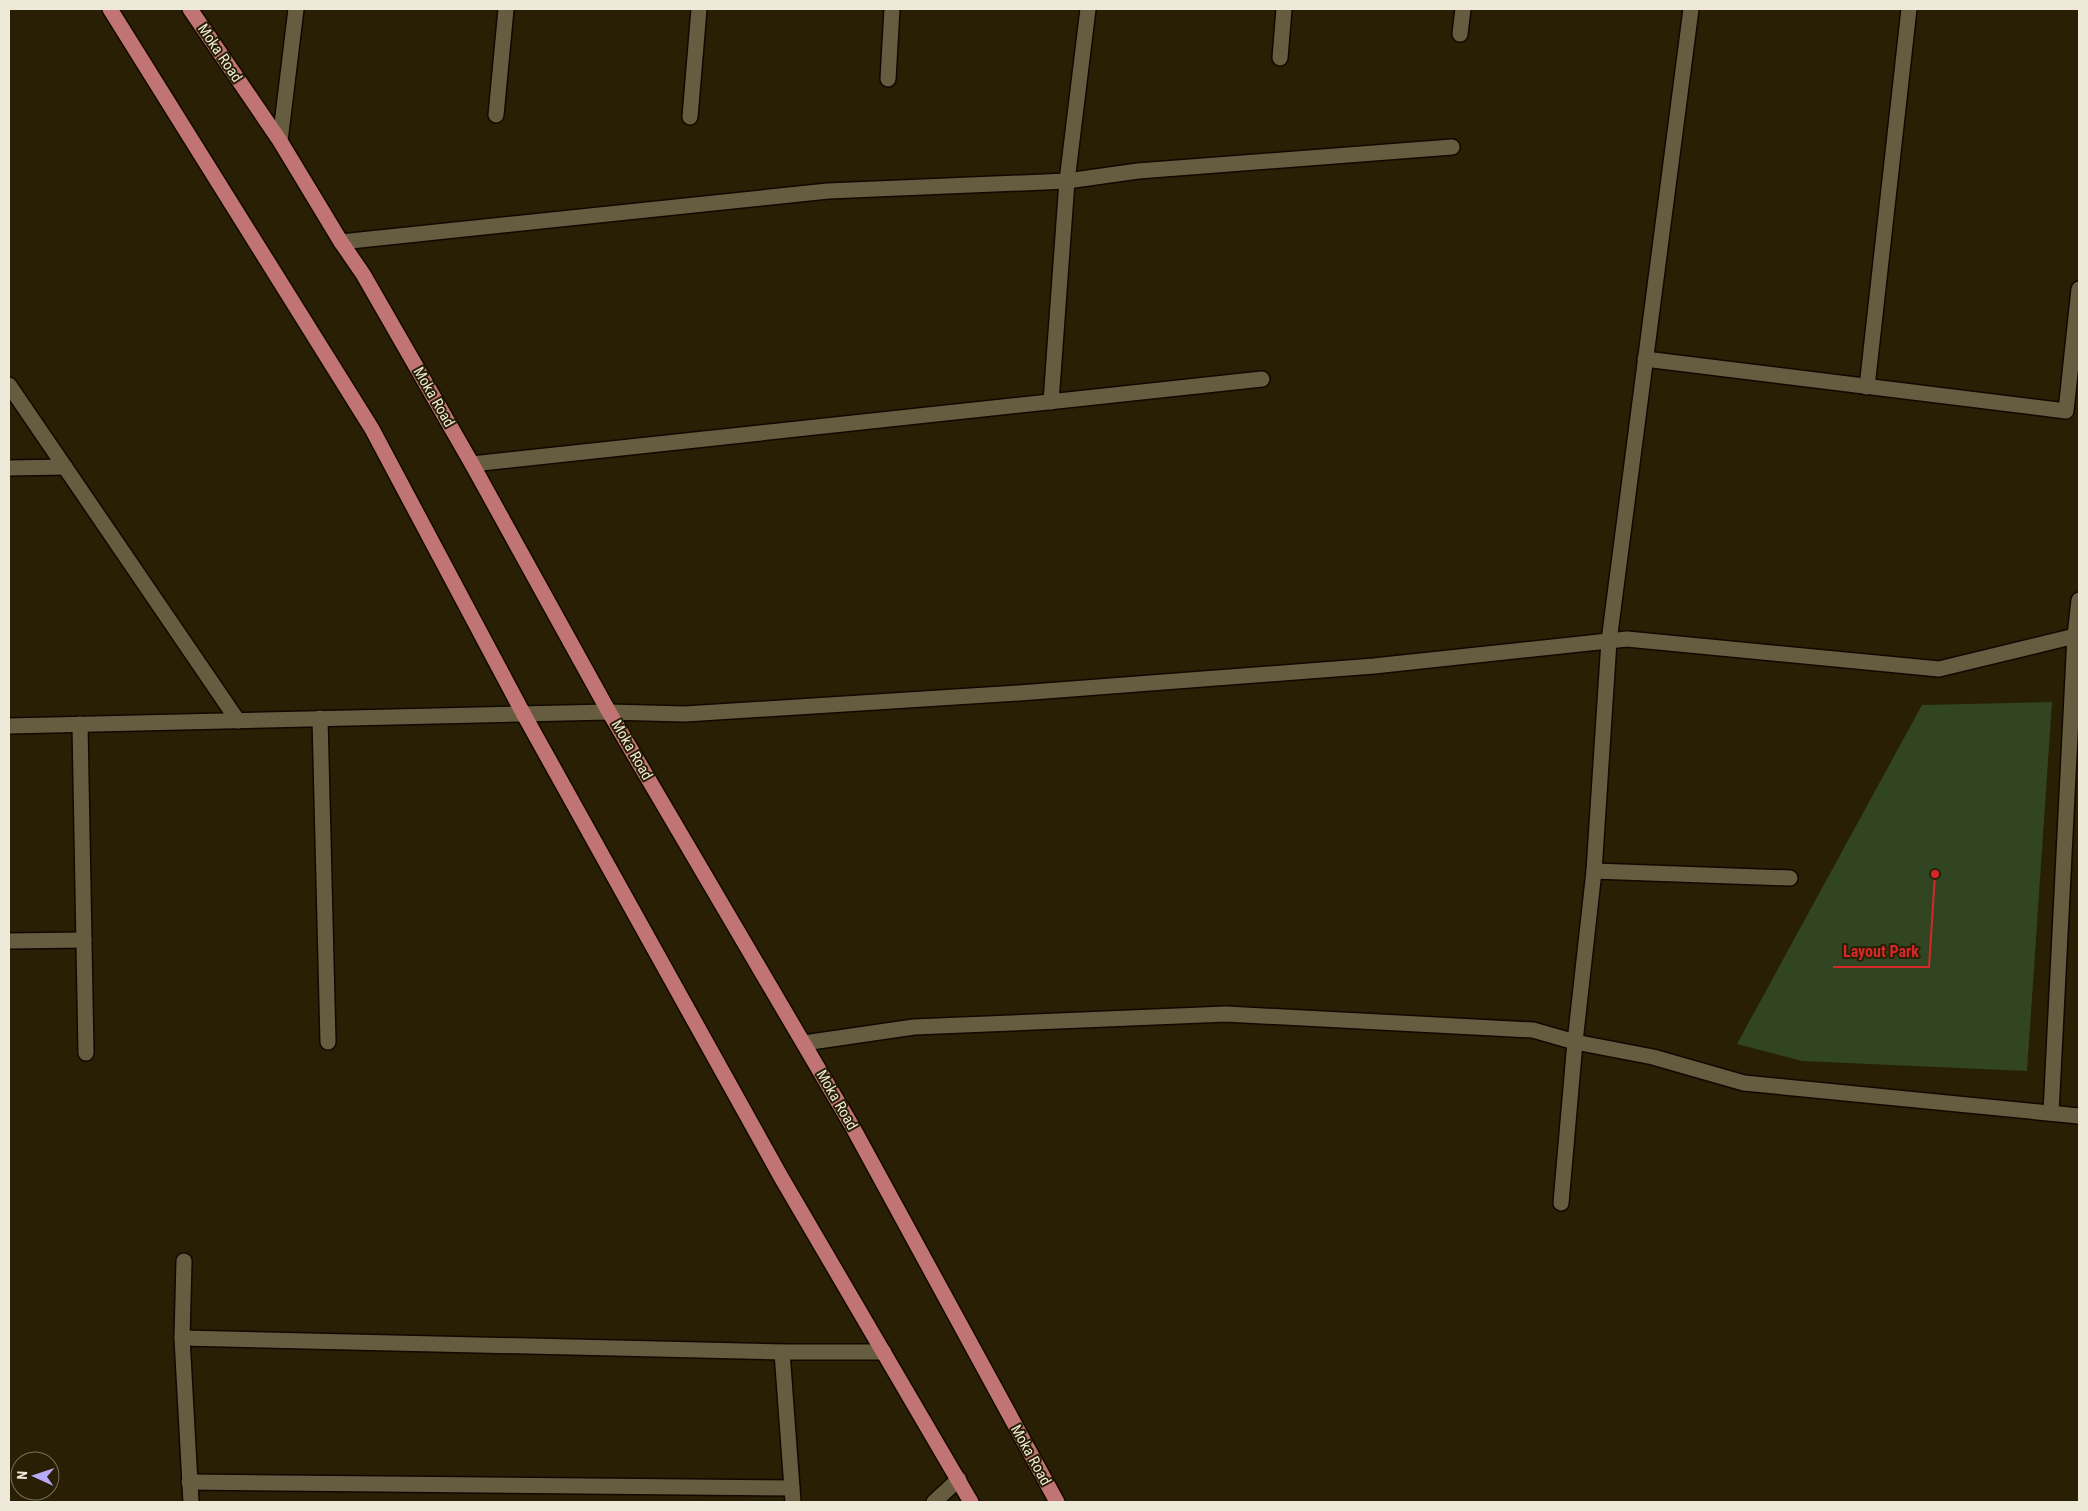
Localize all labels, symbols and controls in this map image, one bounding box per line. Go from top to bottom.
street label: Moka Road [194,20,246,86]
street label: Moka Road [410,364,458,430]
street label: Moka Road [608,717,656,783]
callout: Layout Park [1833,936,1929,967]
text: Layout Park [1843,942,1919,961]
street label: Moka Road [813,1067,861,1133]
street label: Moka Road [1007,1422,1055,1488]
north arrow [10,1451,60,1501]
text: N [14,1471,30,1480]

